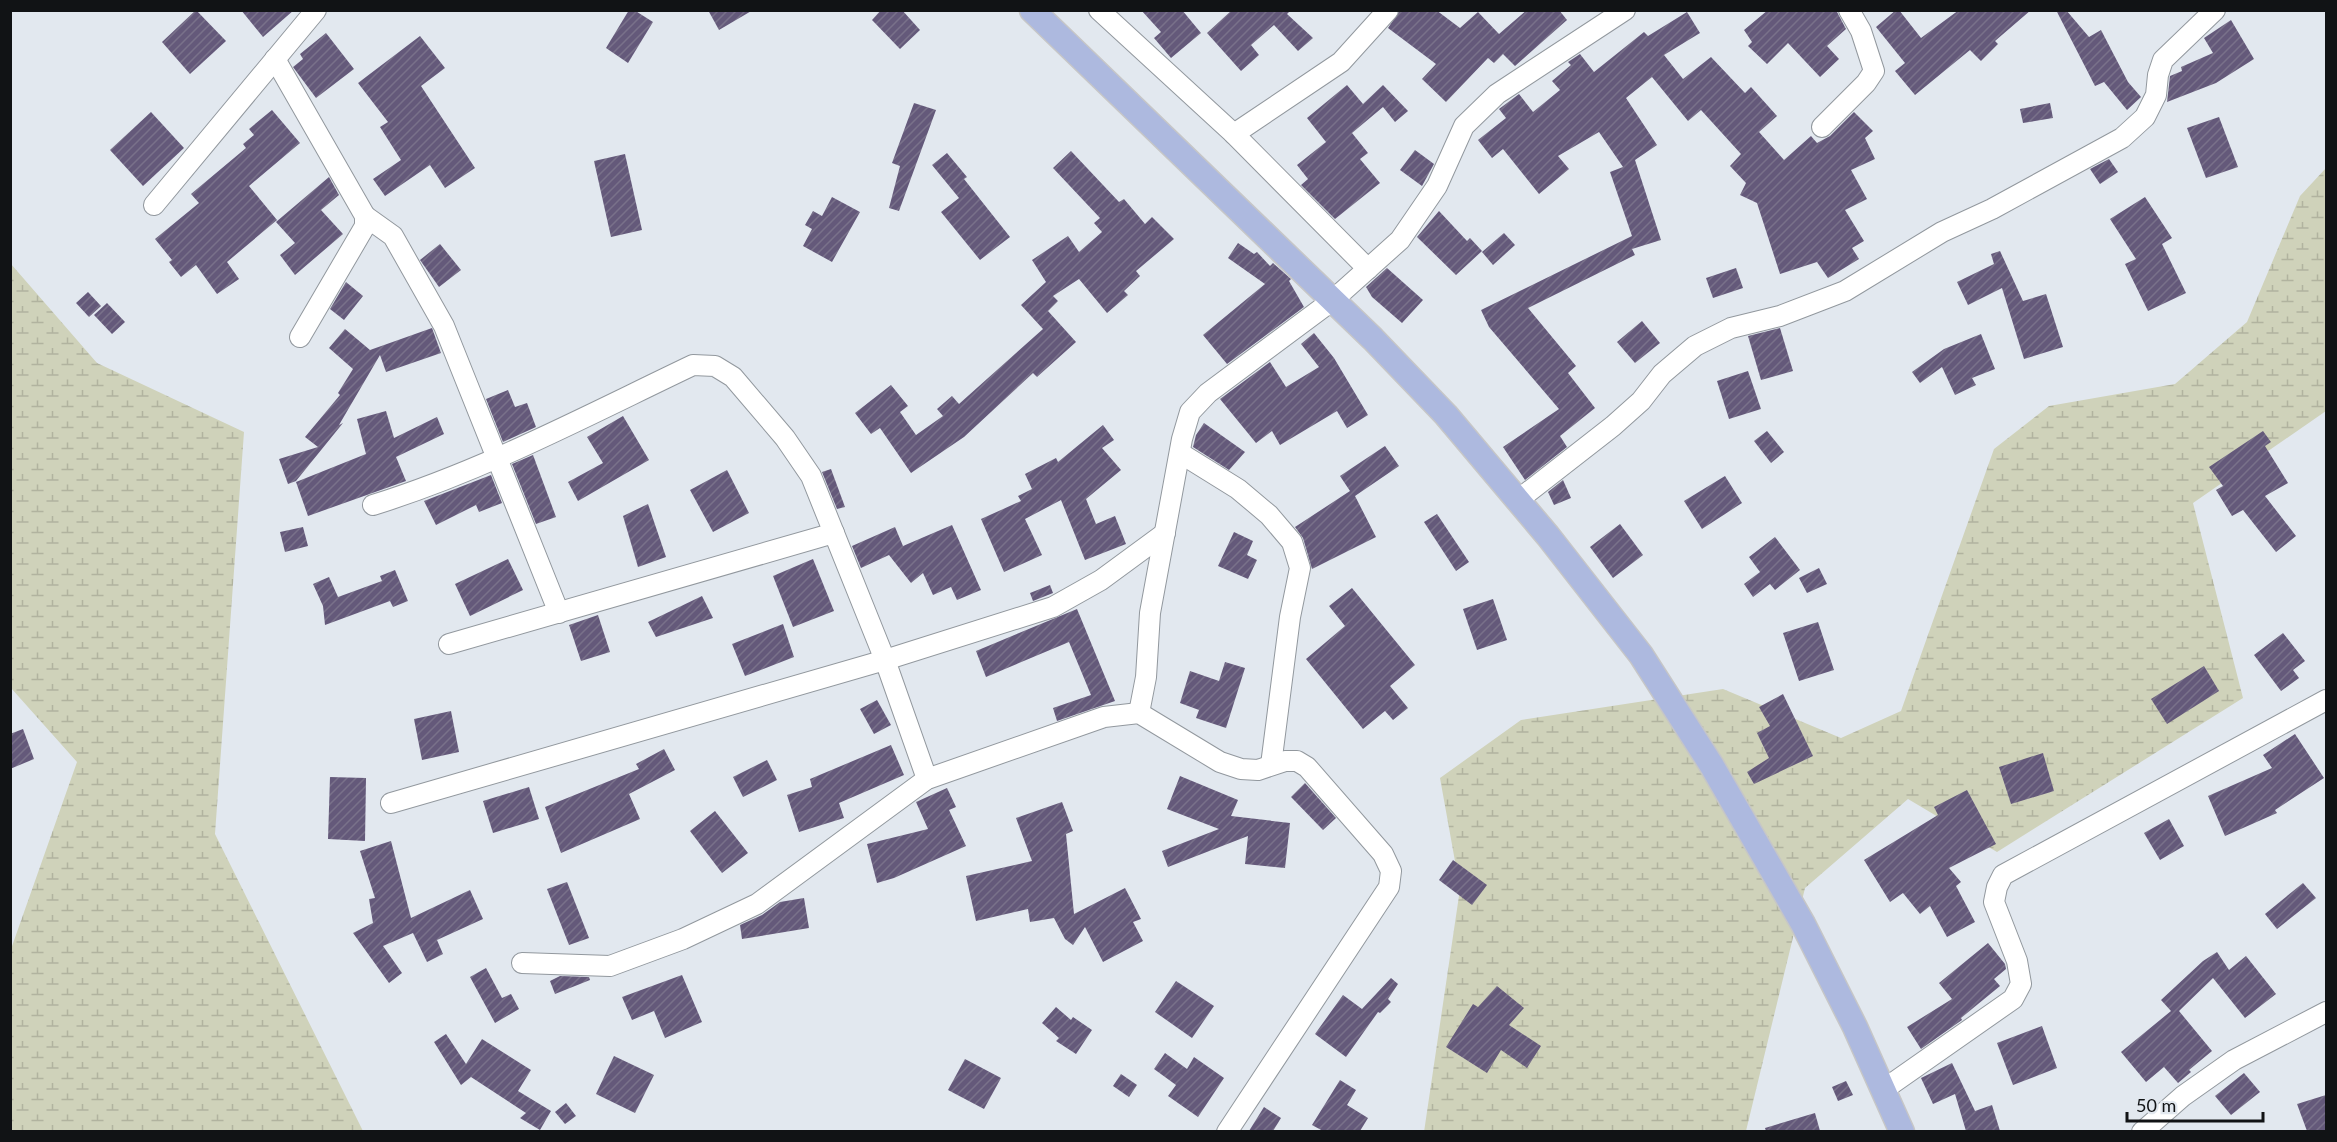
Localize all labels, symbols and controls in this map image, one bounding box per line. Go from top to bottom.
scale bar [2127,1085,2264,1123]
text: 50 m [2136,1094,2176,1116]

